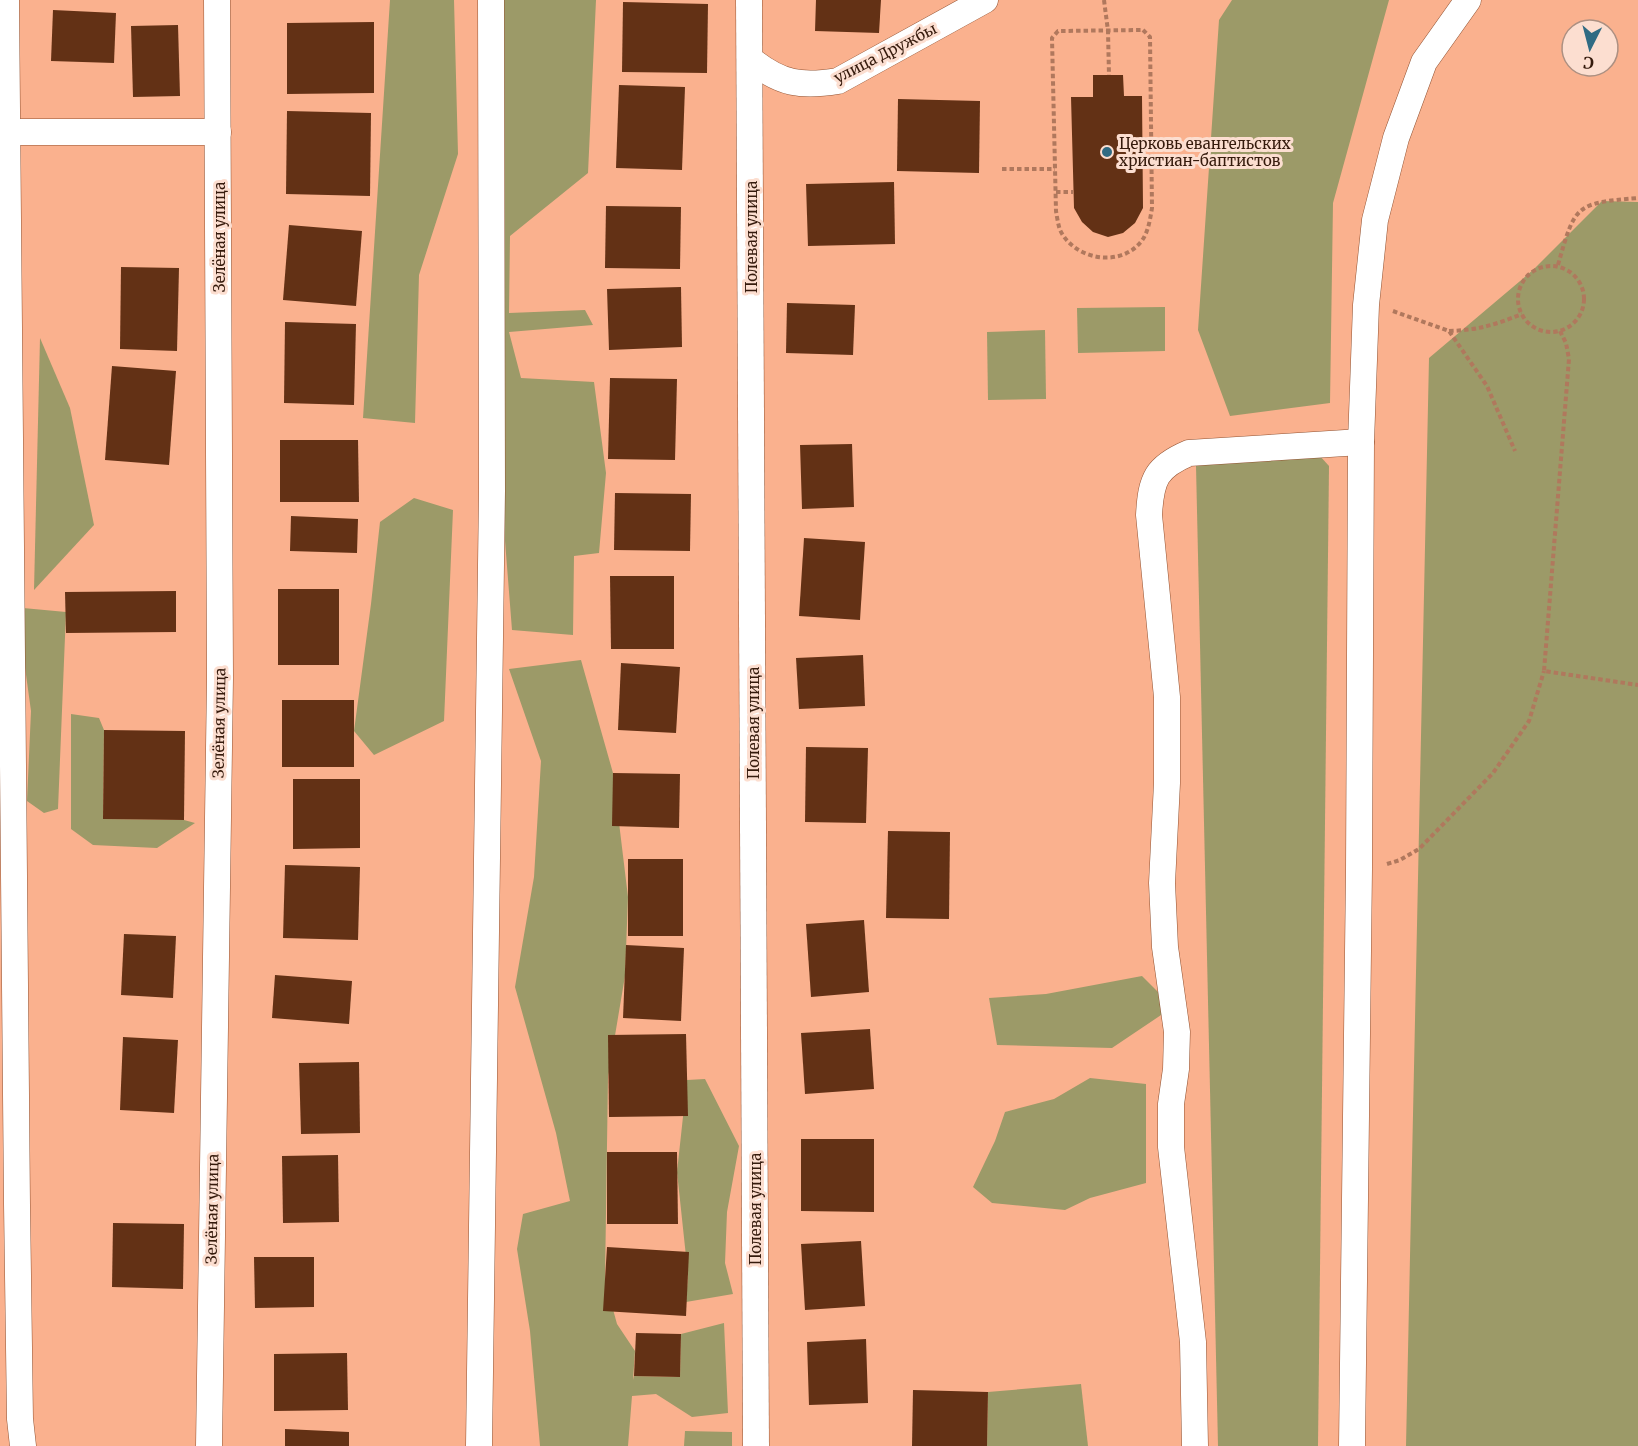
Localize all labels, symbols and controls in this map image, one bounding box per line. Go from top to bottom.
north arrow [1560,18,1620,78]
street label: улица Дружбы [830,19,940,87]
text: С [1582,52,1595,73]
place label: Церковь евангельских христиан-баптистов [1119,134,1291,170]
marker: Церковь евангельских христиан-баптистов [1100,145,1114,159]
street label: Полевая улица [742,181,761,293]
street label: Зелёная улица [210,182,229,292]
street label: Полевая улица [744,667,763,779]
street label: Зелёная улица [209,668,229,778]
street label: Полевая улица [746,1153,765,1265]
street label: Зелёная улица [202,1154,222,1264]

